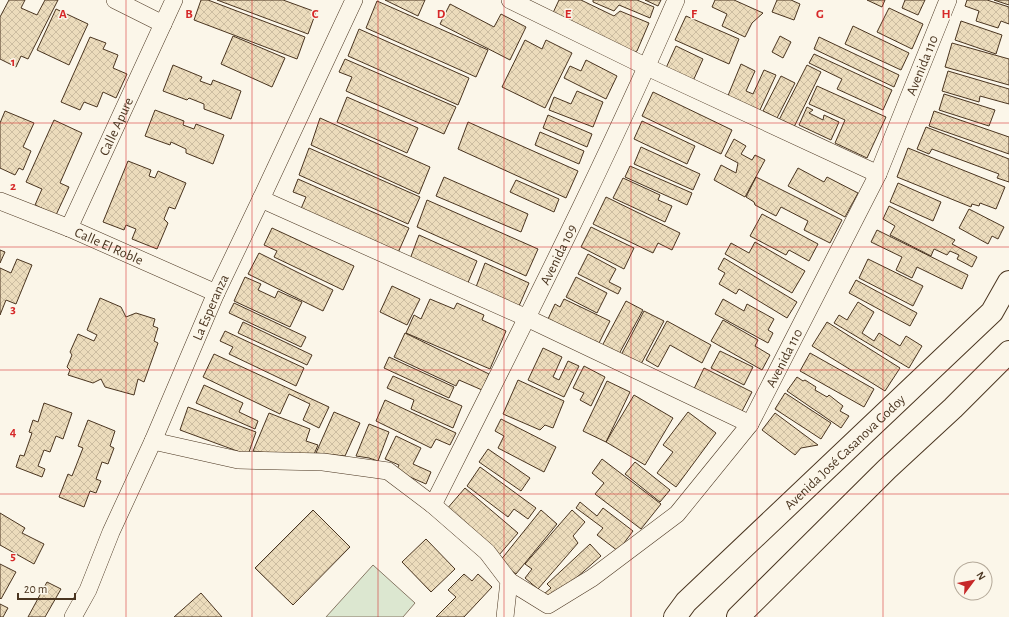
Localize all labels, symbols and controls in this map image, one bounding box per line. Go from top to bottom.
text: A [59,8,67,21]
text: B [185,8,193,21]
text: C [312,8,319,21]
text: D [437,8,446,21]
text: E [565,8,572,21]
text: F [691,8,698,21]
text: G [816,8,824,21]
text: H [941,8,951,21]
street label: Avenida 110 [904,33,941,98]
text: 1 [11,56,15,69]
street label: Calle Apure [97,95,136,158]
text: 2 [10,180,16,193]
street label: Avenida 109 [538,222,580,287]
street label: Calle El Roble [72,225,145,268]
street label: La Esperanza [191,272,232,343]
text: 3 [10,303,16,316]
street label: Avenida 110 [764,327,806,390]
street label: Avenida José Casanova Godoy [782,392,908,513]
text: 4 [10,426,17,439]
text: 5 [10,550,16,563]
north arrow [953,561,993,601]
text: N [974,570,988,582]
scale bar [18,575,75,601]
text: 20 m [24,583,47,595]

